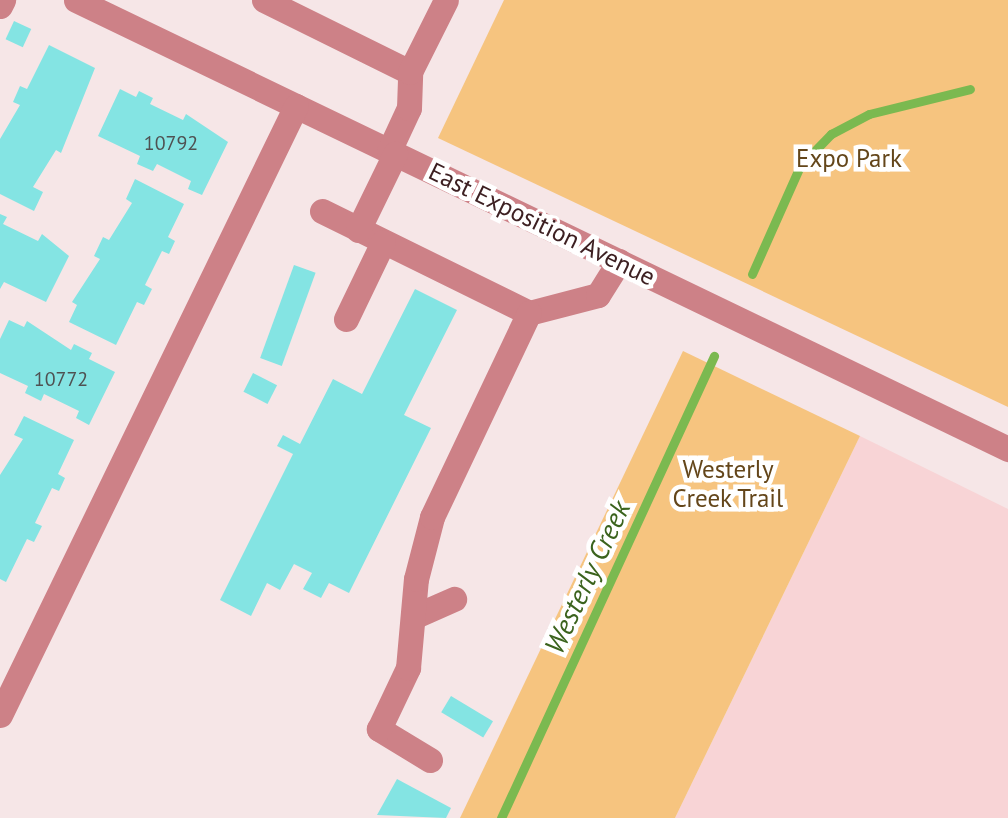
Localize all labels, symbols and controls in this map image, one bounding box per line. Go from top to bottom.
house number: 10792 [144,131,198,155]
park label: Expo Park [796,143,902,173]
street label: East Exposition Avenue [424,156,660,292]
house number: 10772 [34,367,88,391]
park label: Westerly Creek Trail [672,455,784,514]
water label: Westerly Creek [537,495,637,659]

